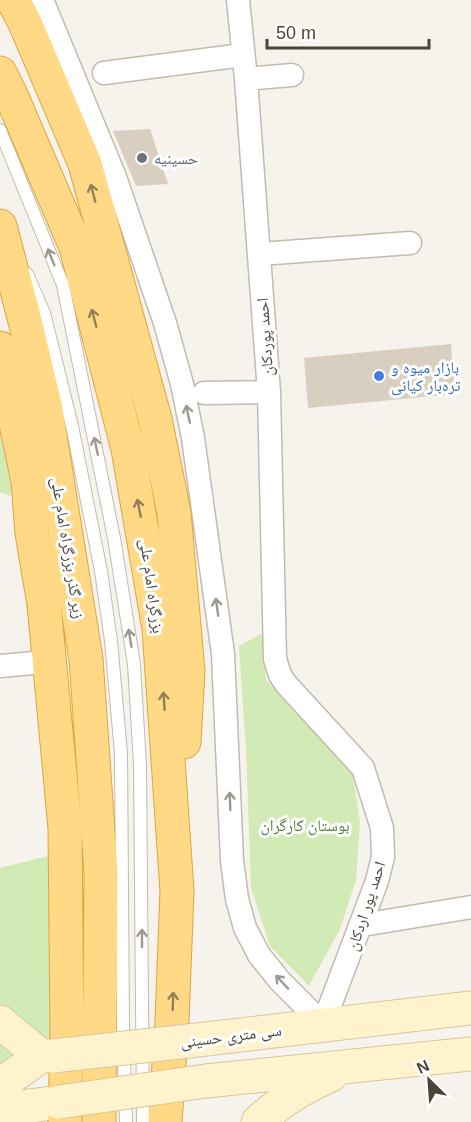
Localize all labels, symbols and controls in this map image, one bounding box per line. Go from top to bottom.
scale bar [267,12,429,50]
text: 50 m [276,23,316,43]
place label: حسینیه [154,150,198,167]
marker: حسینیه [135,151,149,165]
one-way arrow [87,183,98,202]
one-way arrow [45,248,56,266]
street label: احمد پوردکان [254,297,278,377]
one-way arrow [88,309,100,328]
place label: بازار میوه و تره‌بار کیانی [391,359,461,396]
marker: بازار میوه و تره‌بار کیانی [372,369,386,383]
one-way arrow [182,404,193,424]
one-way arrow [89,437,101,456]
street label: زیر گذر بزرگراه امام علی [46,476,88,620]
one-way arrow [133,499,144,518]
street label: بزرگراه امام علی [135,538,167,635]
one-way arrow [211,597,222,617]
one-way arrow [124,629,135,648]
one-way arrow [158,692,169,712]
one-way arrow [224,791,235,811]
park label: بوستان کارگران [260,817,350,836]
street label: احمد پور اردکان [344,859,390,953]
one-way arrow [136,928,148,948]
one-way arrow [275,975,290,990]
one-way arrow [167,991,178,1011]
street label: سی متری حسینی [179,1021,283,1053]
north arrow [399,1050,459,1110]
text: N [414,1057,432,1077]

